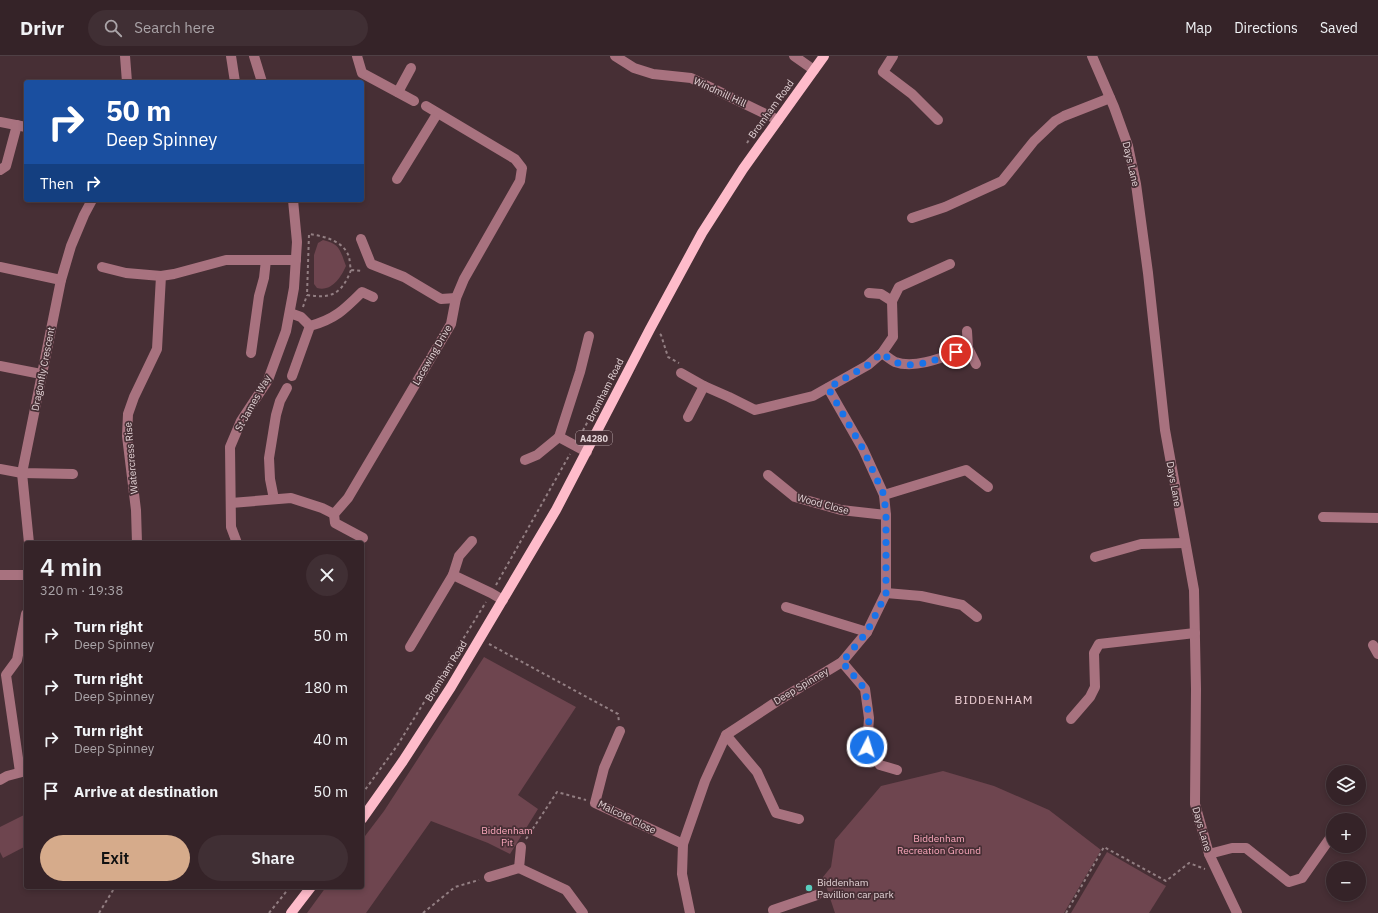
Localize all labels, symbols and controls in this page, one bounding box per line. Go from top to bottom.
search box [88,10,368,46]
text: Drivr [20,16,64,40]
icon: search [102,17,124,39]
text: Search here [134,18,215,37]
text: Map [1185,19,1212,37]
text: Directions [1234,19,1298,37]
text: Saved [1320,19,1358,37]
street label: Windmill Hill [691,74,749,110]
street label: Bromham Road [745,77,797,141]
text: 50 m [106,92,171,129]
icon: right [40,96,92,148]
text: Deep Spinney [106,128,217,151]
street label: Days Lane [1120,140,1143,188]
icon: right [82,172,104,194]
text: Then [40,174,74,193]
street label: Lacewing Drive [410,322,455,387]
street label: Dragonfly Crescent [28,325,58,412]
pin [939,335,973,369]
icon: arrive [945,341,967,363]
street label: Bromham Road [583,356,627,424]
street label: St James Way [232,372,274,434]
street label: Watercress Rise [121,421,141,495]
road number: A4280 [576,431,612,445]
street label: Days Lane [1164,460,1184,508]
street label: Wood Close [796,491,851,517]
text: 4 min [40,551,102,583]
button: close [306,554,348,596]
text: 320 m · 19:38 [40,582,123,599]
text: Turn right [74,617,143,636]
icon: right [40,624,62,646]
text: 50 m [313,626,348,645]
text: Deep Spinney [74,636,154,653]
street label: Bromham Road [422,638,470,704]
street label: Deep Spinney [771,665,831,707]
text: Turn right [74,669,143,688]
icon: right [40,676,62,698]
text: 180 m [304,678,348,697]
text: Deep Spinney [74,688,154,705]
district label: BIDDENHAM [954,692,1034,707]
text: Turn right [74,721,143,740]
position arrow [846,726,888,768]
icon: right [40,728,62,750]
text: 40 m [313,730,348,749]
text: Deep Spinney [74,740,154,757]
map controls [1326,765,1366,901]
button: layers [1326,765,1366,805]
icon: arrive [40,780,62,802]
text: Arrive at destination [74,782,218,801]
text: 50 m [313,782,348,801]
street label: Malcote Close [596,797,659,837]
street label: Days Lane [1189,805,1215,853]
button: + [1326,813,1366,853]
park label: Biddenham Pit [481,824,533,849]
park label: Biddenham Recreation Ground [897,832,981,857]
button: Exit [40,835,190,881]
button: Share [198,835,348,881]
button: − [1326,861,1366,901]
place label: Biddenham Pavillion car park [817,876,894,901]
marker: Biddenham Pavillion car park [804,883,814,893]

